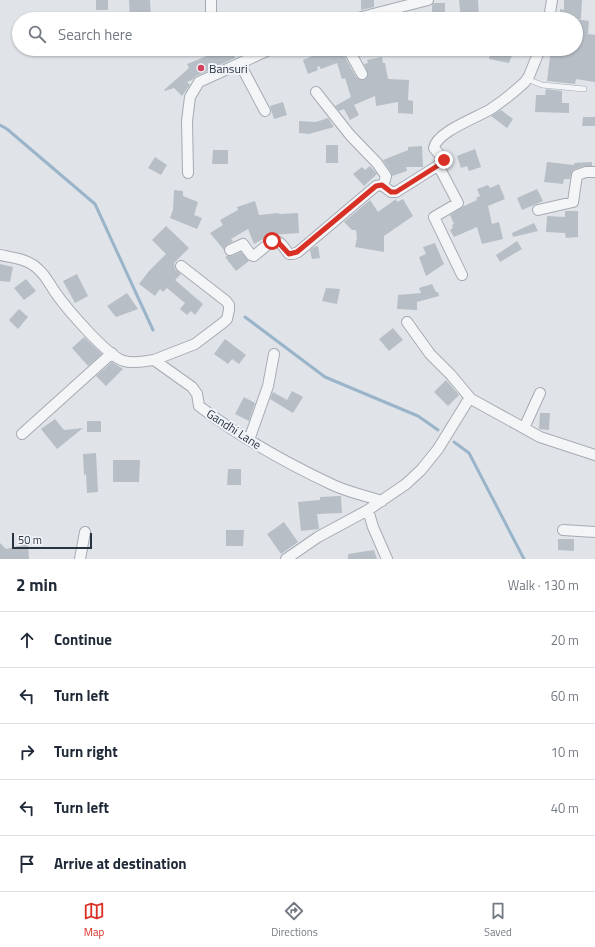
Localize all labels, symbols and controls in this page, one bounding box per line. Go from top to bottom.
search box [12,12,583,56]
icon: search [26,23,48,45]
text: Search here [58,23,132,46]
place label: Bansuri [209,59,248,78]
marker: Bansuri [196,63,206,73]
route end [435,151,453,169]
route start [263,232,281,250]
street label: Gandhi Lane [203,404,265,454]
scale bar [12,531,92,550]
text: 50 m [18,532,42,548]
text: 2 min [16,572,57,598]
text: Walk · 130 m [508,575,579,595]
text: Continue [54,628,112,651]
icon: ahead [16,629,38,651]
text: 20 m [551,630,579,650]
text: Turn left [54,684,109,707]
icon: left [16,685,38,707]
text: 60 m [551,686,579,706]
text: Turn right [54,740,118,763]
icon: right [16,741,38,763]
text: 10 m [551,742,579,762]
text: Turn left [54,796,109,819]
icon: left [16,797,38,819]
text: 40 m [551,798,579,818]
text: Arrive at destination [54,852,187,875]
icon: arrive [16,853,38,875]
tab: Map [83,900,105,940]
tab: Directions [271,900,318,940]
tab: Saved [484,900,512,940]

